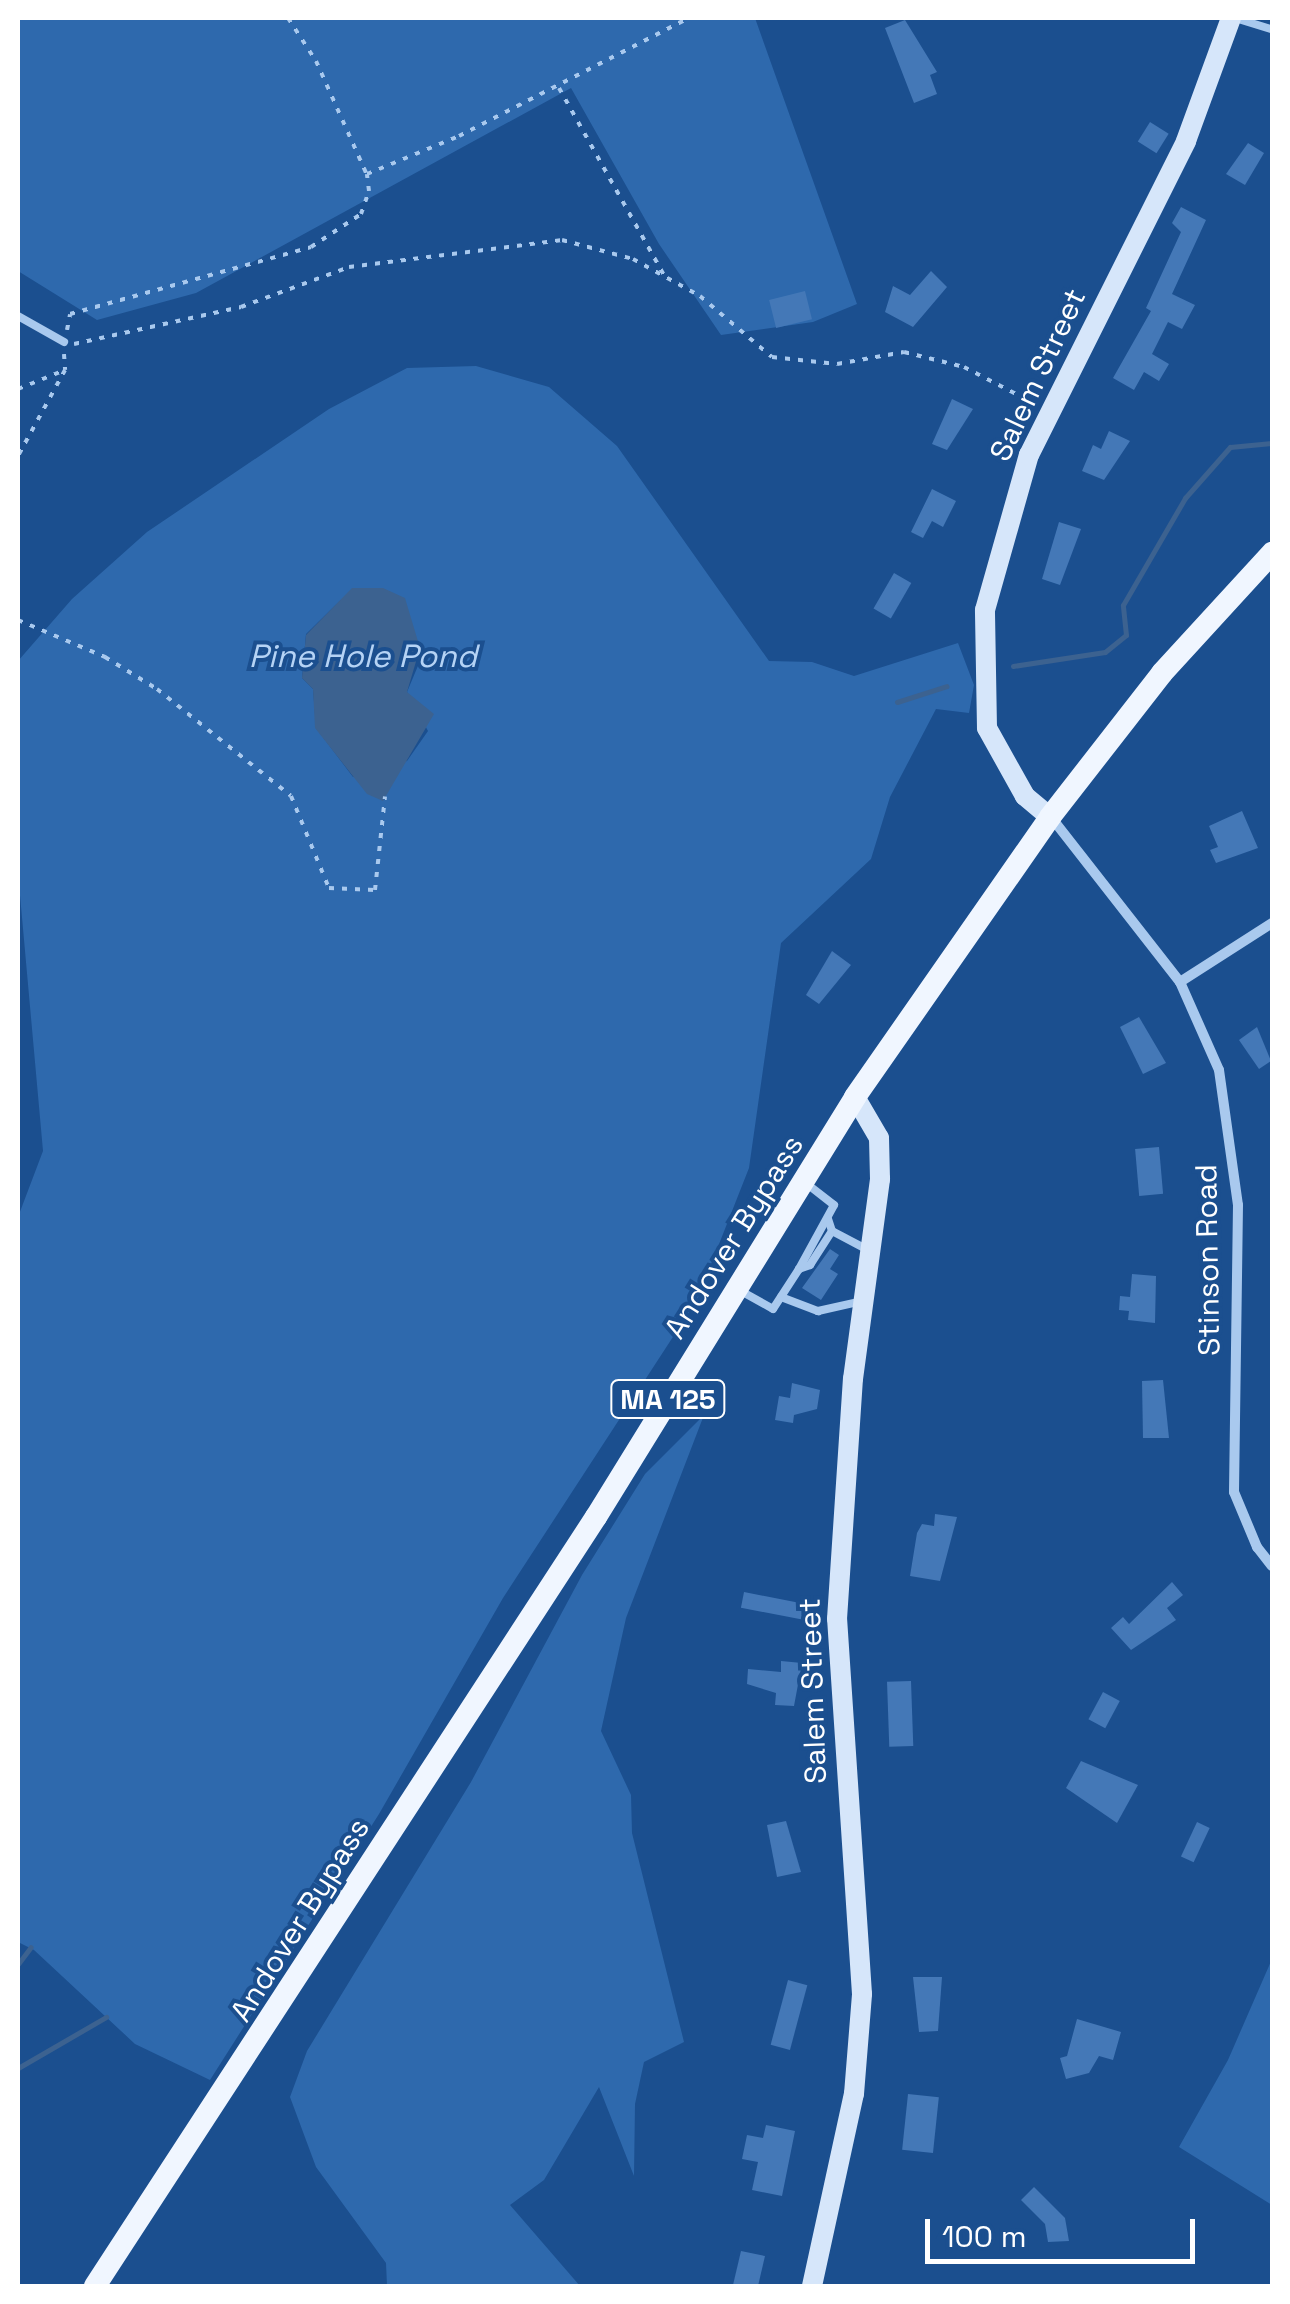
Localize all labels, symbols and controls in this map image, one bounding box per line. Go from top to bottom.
street label: Salem Street [982,283,1094,467]
water label: Pine Hole Pond [249,637,477,675]
street label: Andover Bypass [657,1129,811,1345]
street label: Stinson Road [1188,1164,1228,1356]
road number: MA 125 [608,1376,728,1422]
street label: Salem Street [792,1597,834,1785]
street label: Andover Bypass [223,1812,377,2028]
scale bar [930,2199,1200,2261]
text: 100 m [942,2217,1027,2256]

